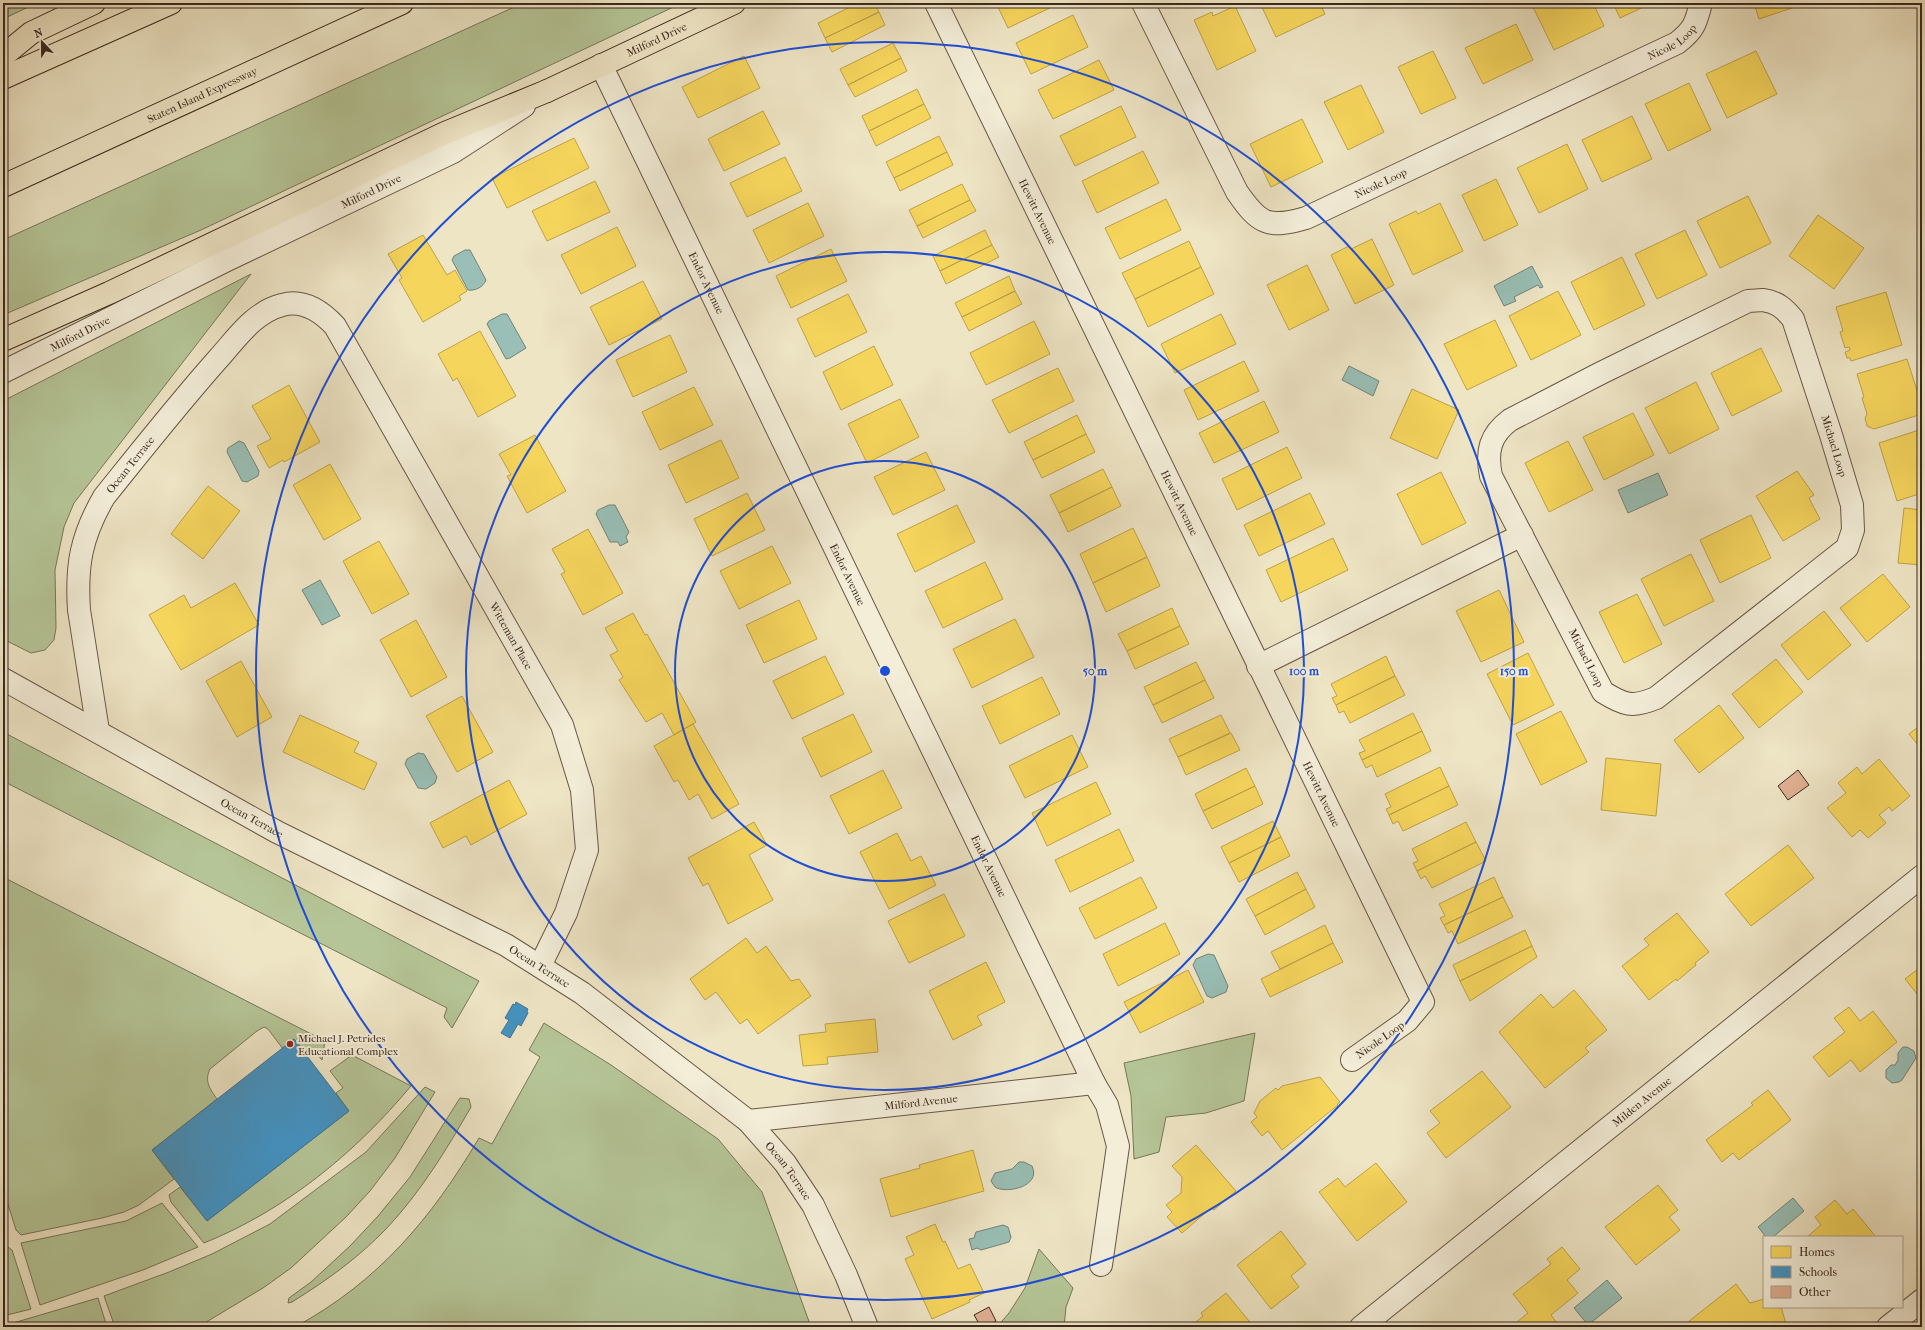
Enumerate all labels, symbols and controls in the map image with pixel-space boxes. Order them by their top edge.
street label: Milford Drive [624,19,689,59]
north arrow [22,22,62,62]
street label: Nicole Loop [1645,22,1699,63]
text: N [32,25,45,41]
street label: Staten Island Expressway [145,63,260,126]
street label: Nicole Loop [1352,165,1409,201]
street label: Milford Drive [339,171,404,211]
street label: Hewitt Avenue [1016,177,1059,247]
street label: Endor Avenue [686,250,727,316]
street label: Milford Drive [48,313,112,354]
street label: Michael Loop [1818,414,1850,478]
street label: Ocean Terrace [103,433,157,496]
street label: Hewitt Avenue [1158,468,1201,538]
street label: Endor Avenue [827,541,868,608]
street label: Witteman Place [486,599,536,672]
street label: Michael Loop [1566,627,1606,689]
centre of rings [878,664,892,678]
text: 50 m [1083,664,1108,678]
text: 100 m [1289,664,1320,678]
text: 150 m [1500,664,1529,678]
street label: Hewitt Avenue [1300,759,1343,829]
street label: Ocean Terrace [218,795,286,841]
street label: Endor Avenue [968,833,1010,900]
street label: Ocean Terrace [507,942,573,991]
street label: Nicole Loop [1353,1019,1407,1061]
place label: Michael J. Petrides Educational Complex [298,1032,399,1058]
marker: Michael J. Petrides Educational Complex [285,1039,295,1049]
street label: Milden Avenue [1609,1073,1674,1129]
street label: Milford Avenue [884,1091,959,1112]
street label: Ocean Terrace [763,1139,815,1203]
legend [1763,1236,1903,1308]
text: Homes [1799,1245,1835,1259]
text: Schools [1799,1265,1838,1279]
text: Other [1799,1285,1831,1299]

